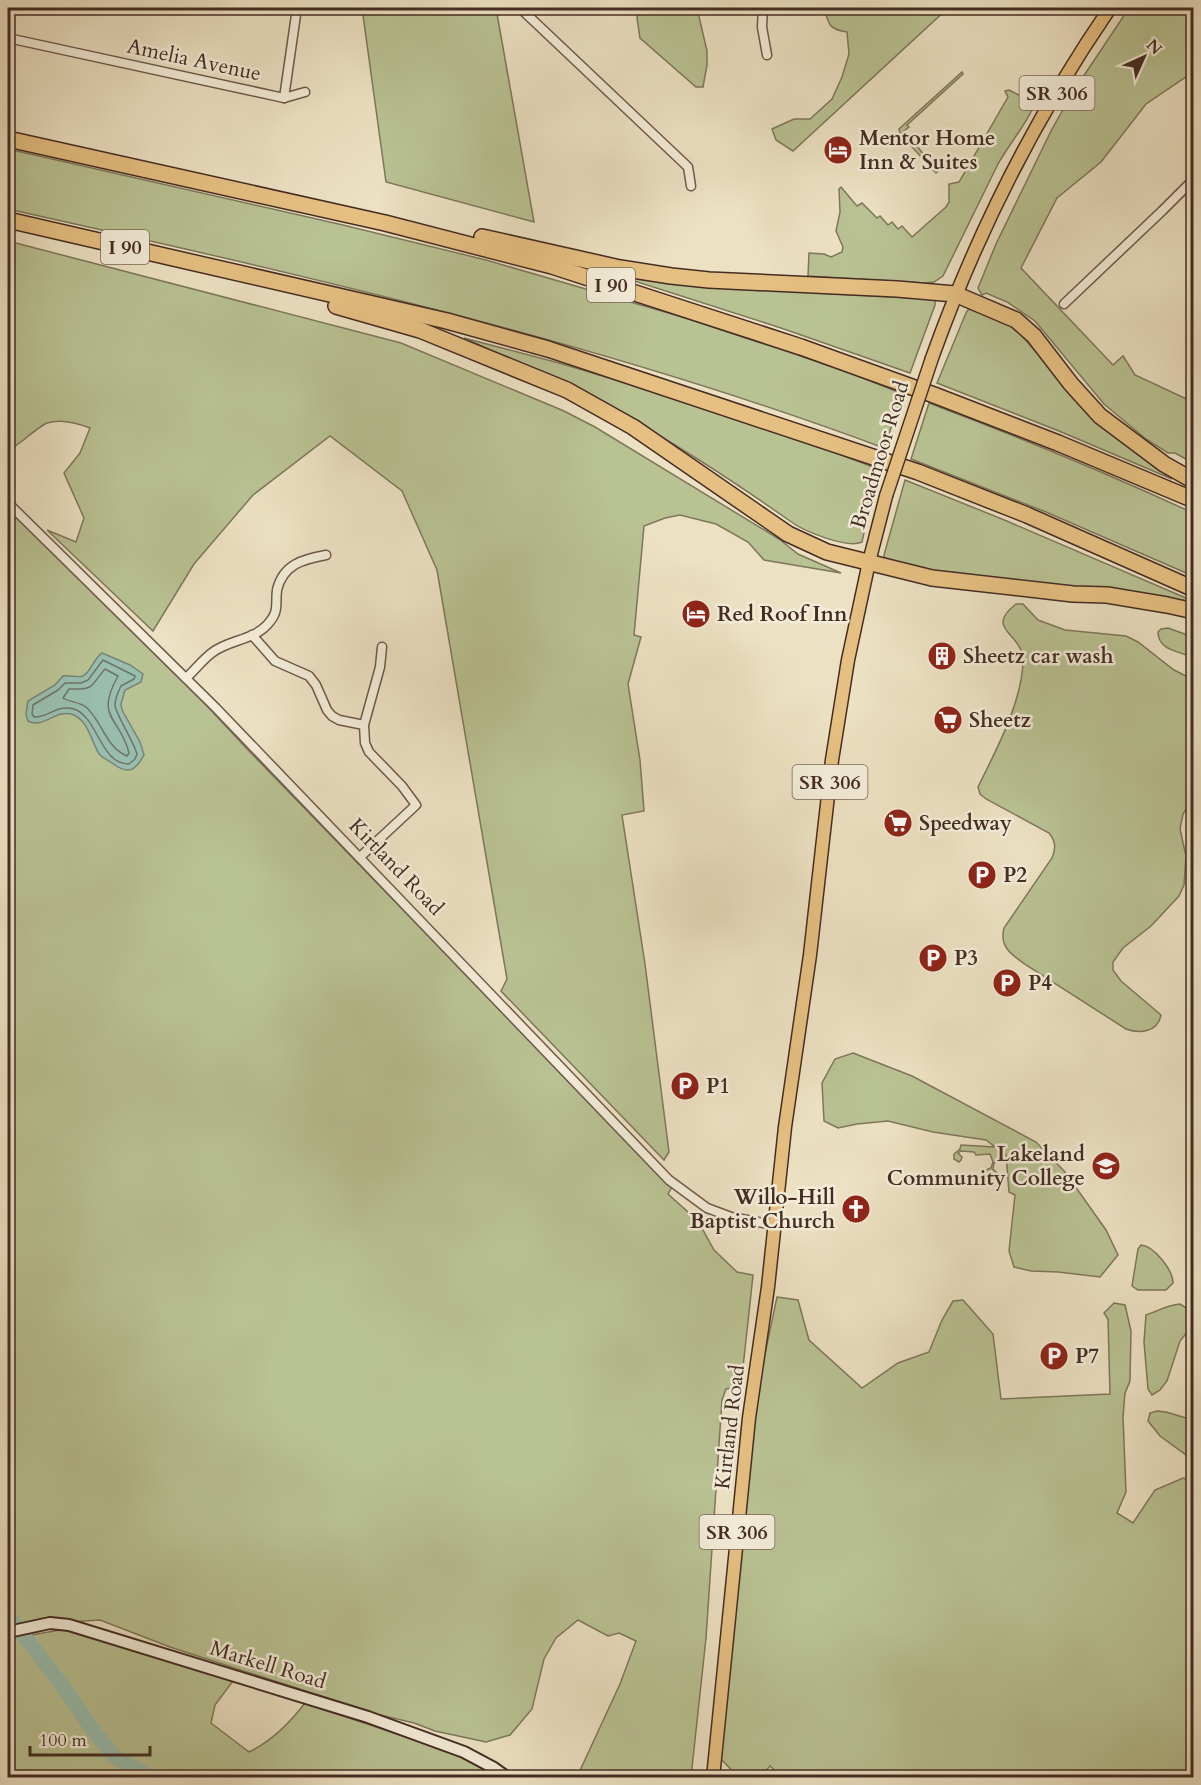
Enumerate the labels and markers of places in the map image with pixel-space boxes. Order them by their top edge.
place label: Mentor Home Inn & Suites [859,124,995,177]
hotel icon: Mentor Home Inn & Suites [822,134,854,166]
hotel icon: Red Roof Inn [680,598,712,630]
place label: Red Roof Inn [717,600,848,629]
building icon: Sheetz car wash [926,640,958,672]
place label: Sheetz car wash [963,642,1114,671]
supermarket icon: Sheetz [932,704,964,736]
place label: Sheetz [969,706,1032,735]
supermarket icon: Speedway [882,807,914,839]
place label: Speedway [919,809,1012,838]
parking icon: P2 [966,859,998,891]
place label: P2 [1003,861,1027,890]
parking icon: P3 [917,942,949,974]
place label: P3 [954,944,978,973]
parking icon: P4 [991,967,1023,999]
place label: P4 [1028,969,1052,998]
parking icon: P1 [669,1070,701,1102]
place label: P1 [706,1072,730,1101]
place label: Lakeland Community College [887,1140,1085,1193]
school or university icon: Lakeland Community College [1090,1150,1122,1182]
place label: Willo-Hill Baptist Church [690,1183,835,1236]
church icon: Willo-Hill Baptist Church [840,1193,872,1225]
parking icon: P7 [1038,1340,1070,1372]
place label: P7 [1075,1342,1099,1371]

